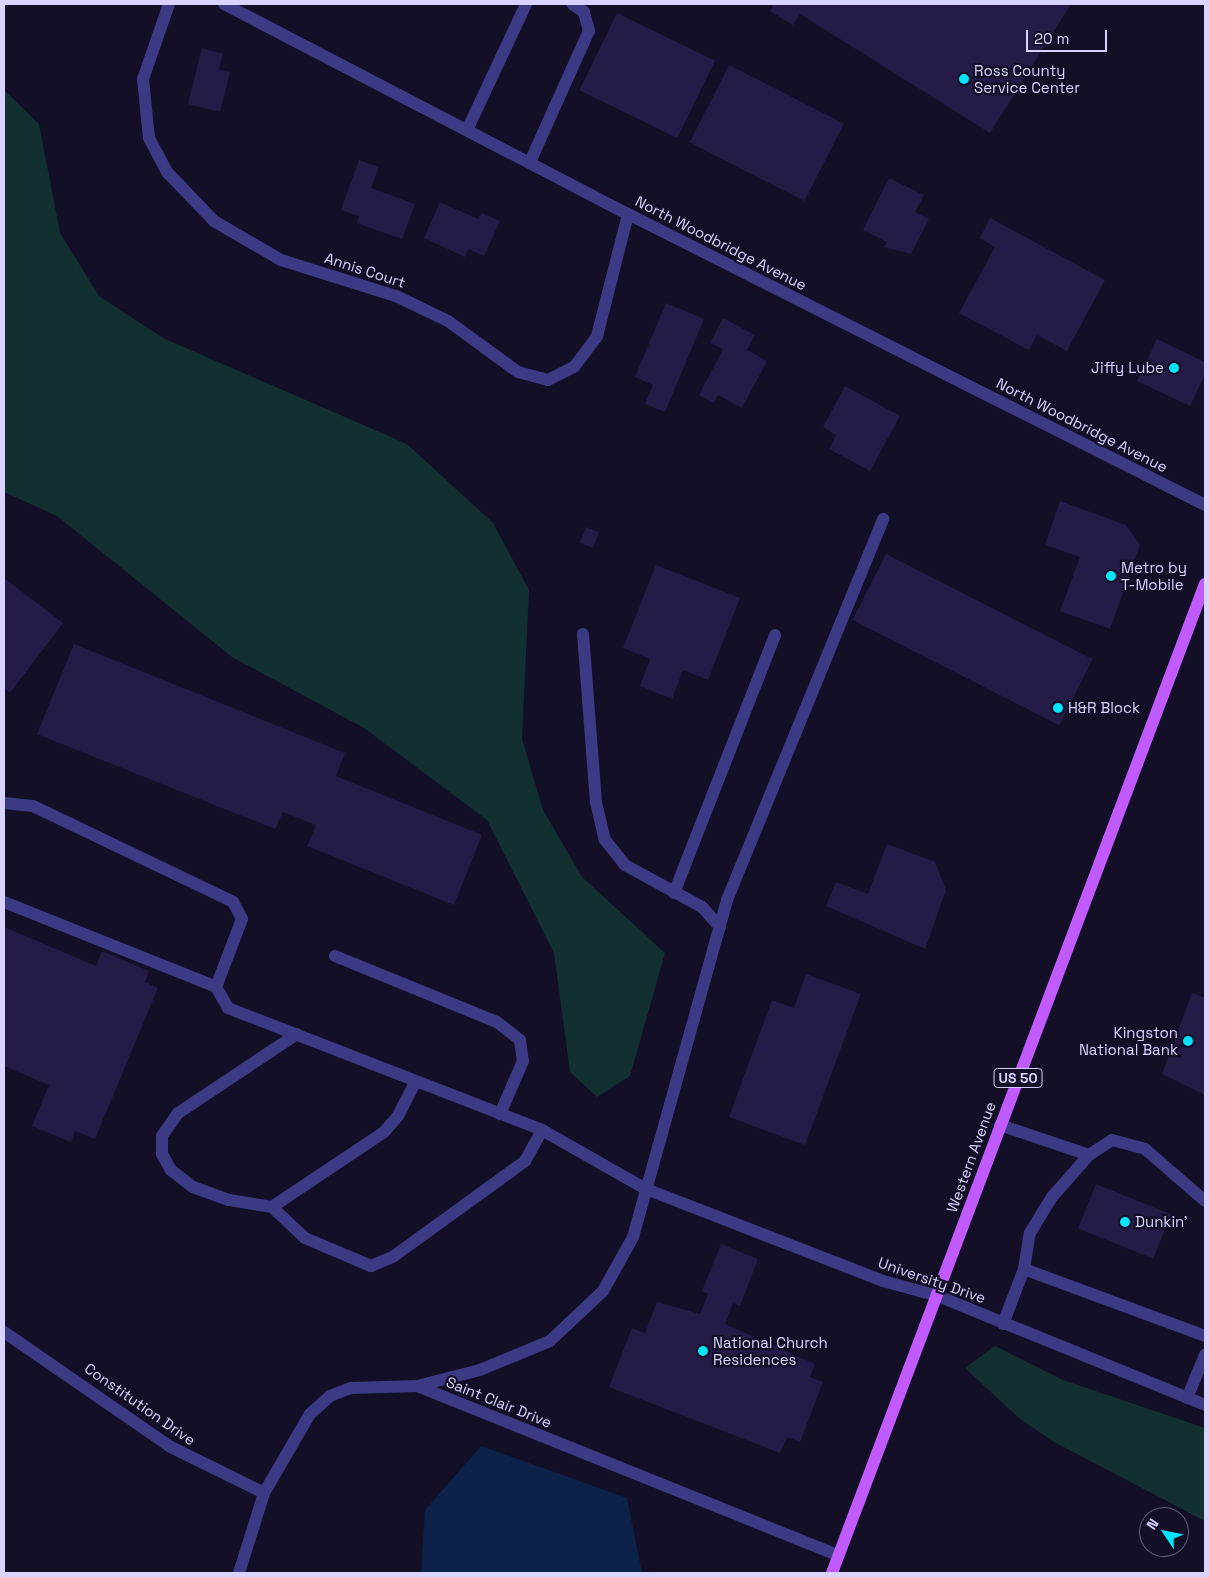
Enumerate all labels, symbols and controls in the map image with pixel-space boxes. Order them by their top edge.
scale bar [1029,20,1110,52]
text: 20 m [1034,29,1069,48]
place label: Ross County Service Center [974,61,1080,96]
marker: Ross County Service Center [958,73,970,85]
street label: North Woodbridge Avenue [632,192,810,294]
street label: Annis Court [322,248,408,292]
place label: Jiffy Lube [1091,359,1164,377]
marker: Jiffy Lube [1168,362,1180,374]
street label: North Woodbridge Avenue [993,374,1171,476]
place label: Metro by T-Mobile [1121,558,1187,593]
marker: Metro by T-Mobile [1105,570,1117,582]
place label: H&R Block [1068,699,1140,717]
marker: H&R Block [1052,702,1064,714]
place label: Kingston National Bank [1079,1023,1178,1058]
marker: Kingston National Bank [1182,1035,1194,1047]
road number: US 50 [993,1066,1043,1090]
street label: Western Avenue [943,1099,999,1215]
place label: Dunkin' [1135,1213,1188,1231]
marker: Dunkin' [1119,1216,1131,1228]
street label: University Drive [876,1253,988,1307]
place label: National Church Residences [713,1333,828,1368]
marker: National Church Residences [697,1345,709,1357]
street label: Constitution Drive [81,1359,199,1449]
street label: Saint Clair Drive [444,1373,554,1431]
north arrow [1139,1507,1189,1557]
text: N [1142,1515,1162,1533]

